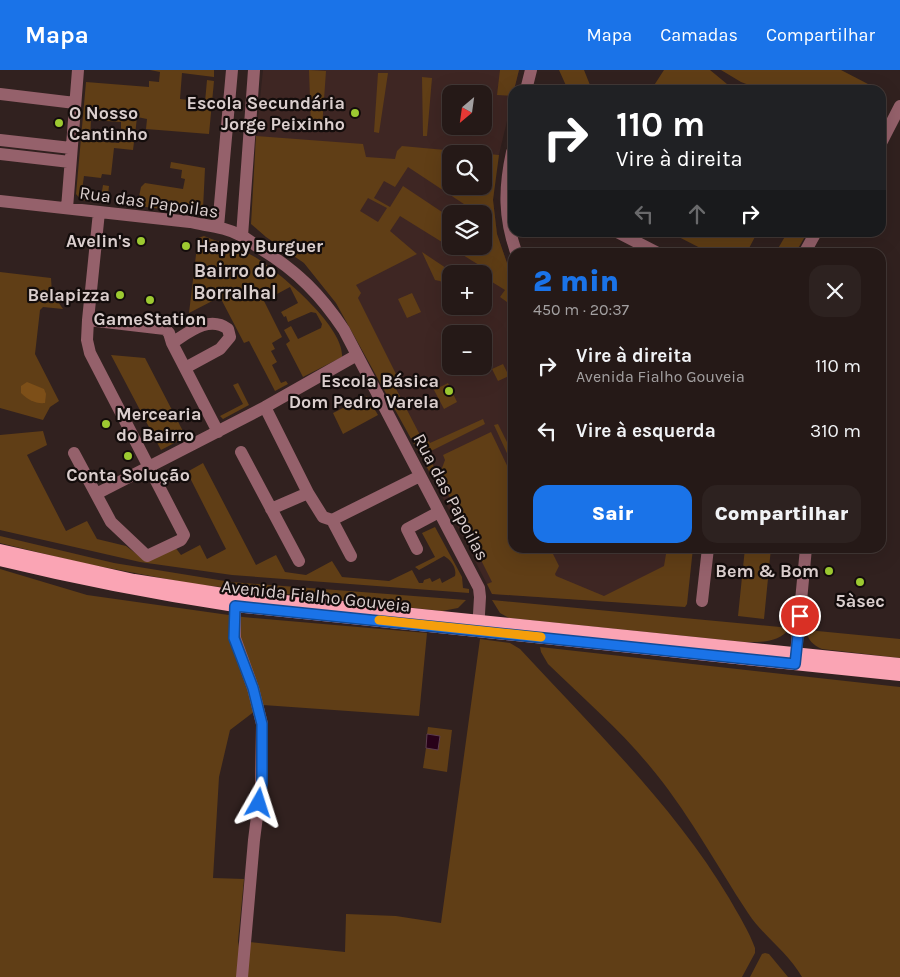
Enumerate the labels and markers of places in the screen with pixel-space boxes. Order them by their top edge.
place label: Escola Secundária Jorge Peixinho [187,92,345,135]
place label: O Nosso Cantinho [69,102,148,145]
marker: Escola Secundária Jorge Peixinho [349,107,361,119]
marker: O Nosso Cantinho [53,117,65,129]
place label: Avelin's [66,230,131,252]
marker: Avelin's [135,235,147,247]
place label: Happy Burguer [196,235,323,257]
marker: Happy Burguer [180,240,192,252]
place label: Belapizza [28,284,110,306]
marker: Belapizza [114,289,126,301]
marker: GameStation [144,294,156,306]
place label: GameStation [94,308,206,330]
place label: Escola Básica Dom Pedro Varela [289,370,439,413]
marker: Escola Básica Dom Pedro Varela [443,385,455,397]
place label: Mercearia do Bairro [116,403,201,446]
marker: Mercearia do Bairro [100,418,112,430]
marker: Conta Solução [122,450,134,462]
place label: Conta Solução [66,464,190,486]
place label: Bem & Bom [715,560,819,582]
marker: Bem & Bom [823,565,835,577]
marker: 5àsec [854,576,866,588]
place label: 5àsec [835,590,885,612]
pin [779,595,821,637]

